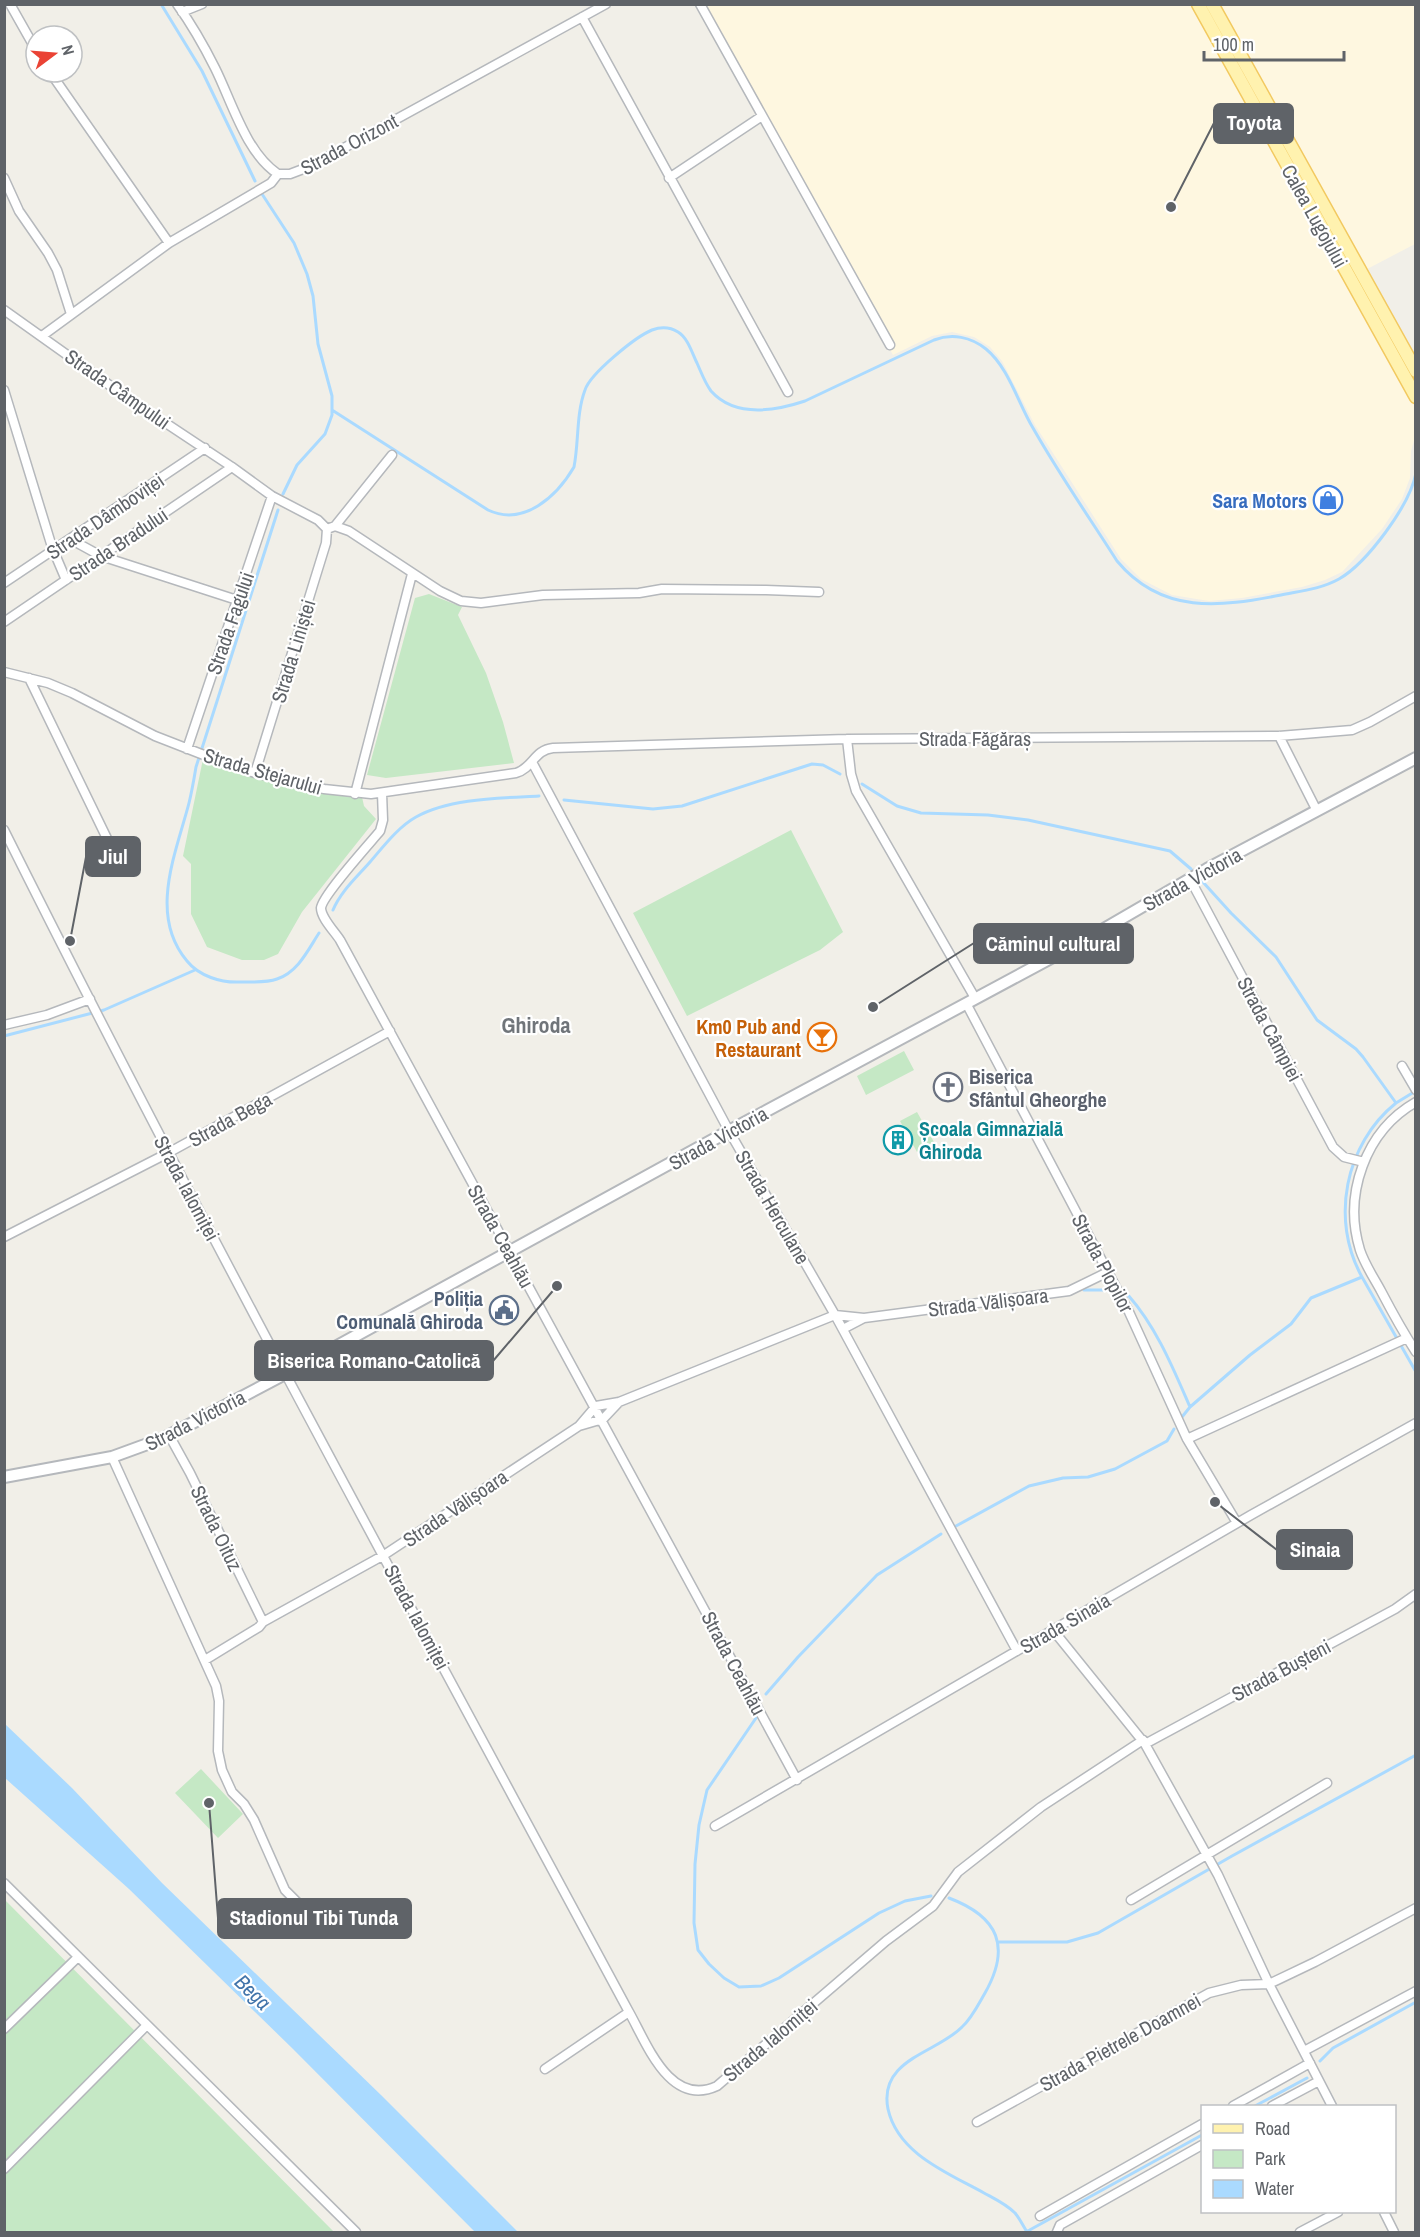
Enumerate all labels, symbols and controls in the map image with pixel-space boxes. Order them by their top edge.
north arrow [24,24,84,84]
scale bar [1204,24,1344,62]
text: 100 m [1213,32,1254,57]
text: N [57,42,80,57]
callout: Toyota [1214,104,1293,143]
street label: Strada Orizont [296,107,403,181]
text: Toyota [1226,108,1282,137]
street label: Calea Lugojului [1276,160,1354,272]
street label: Strada Câmpului [60,343,176,435]
street label: Strada Dâmboviței [41,467,169,565]
shop icon: Sara Motors [1312,484,1344,516]
place label: Sara Motors [1212,487,1307,514]
street label: Strada Bradului [63,501,173,587]
street label: Strada Fagului [200,568,260,678]
street label: Strada Liniștei [264,596,322,706]
street label: Strada Făgăraș [919,725,1031,752]
street label: Strada Stejarului [201,741,325,801]
callout: Jiul [86,837,140,876]
street label: Strada Victoria [1138,841,1246,917]
text: Jiul [98,842,128,871]
callout: Căminul cultural [974,924,1133,963]
text: Căminul cultural [986,929,1120,958]
street label: Strada Câmpiei [1231,972,1309,1086]
district label: Ghiroda [501,1010,571,1040]
place label: Km0 Pub and Restaurant [696,1013,802,1063]
bar icon: Km0 Pub and Restaurant [806,1021,838,1053]
place label: Biserica Sfântul Gheorghe [969,1063,1107,1113]
church icon: Biserica Sfântul Gheorghe [932,1071,964,1103]
street label: Strada Bega [184,1085,276,1153]
street label: Strada Victoria [664,1100,772,1176]
place label: Școala Gimnazială Ghiroda [919,1115,1063,1165]
building icon: Școala Gimnazială Ghiroda [882,1124,914,1156]
street label: Strada Ialomiței [148,1131,226,1245]
street label: Strada Herculane [729,1145,817,1269]
street label: Strada Ceahlău [462,1180,540,1292]
street label: Strada Plopilor [1066,1209,1141,1318]
street label: Strada Vălișoara [926,1281,1050,1323]
place label: Poliția Comunală Ghiroda [336,1285,483,1335]
public building icon: Poliția Comunală Ghiroda [488,1294,520,1326]
callout: Biserica Romano-Catolică [255,1341,493,1380]
text: Biserica Romano-Catolică [267,1346,481,1375]
street label: Strada Victoria [140,1383,250,1457]
street label: Strada Vălișoara [397,1463,513,1553]
street label: Strada Oituz [185,1481,249,1575]
callout: Sinaia [1277,1530,1352,1569]
text: Sinaia [1290,1535,1341,1564]
street label: Strada Ialomiței [378,1560,456,1674]
street label: Strada Sinaia [1015,1586,1115,1660]
street label: Strada Ceahlău [695,1606,773,1720]
street label: Strada Bușteni [1227,1633,1335,1707]
callout: Stadionul Tibi Tunda [218,1899,411,1938]
text: Stadionul Tibi Tunda [230,1903,399,1932]
water label: Bega [228,1968,278,2016]
street label: Strada Pietrele Doamnei [1035,1986,1205,2098]
street label: Strada Ialomiței [717,1992,823,2088]
legend [1201,2105,1396,2213]
text: Road [1255,2116,1290,2141]
text: Park [1255,2146,1286,2171]
text: Water [1255,2176,1294,2201]

